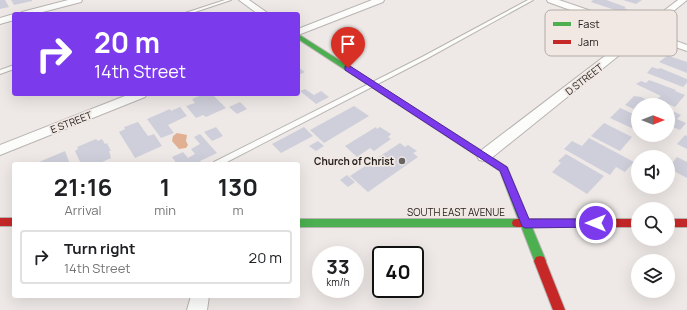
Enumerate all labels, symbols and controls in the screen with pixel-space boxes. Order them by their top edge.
legend [545,10,677,56]
text: Fast [578,16,600,31]
text: 20 m [94,23,160,61]
pin [331,27,365,68]
icon: right [28,28,80,80]
icon: arrive [337,33,359,55]
text: Jam [578,34,599,49]
text: 14th Street [94,59,186,83]
street label: D STREET [562,60,606,98]
north arrow [631,98,675,142]
map controls [631,98,675,298]
street label: E STREET [48,108,94,136]
button: sound [631,150,675,194]
place label: Church of Christ [314,154,394,168]
marker: Church of Christ [397,156,407,166]
text: 21:16 [54,170,112,203]
text: 1 [160,170,170,203]
text: 130 [218,170,258,203]
text: Arrival [65,201,102,219]
text: min [154,201,176,219]
text: m [232,201,243,219]
position arrow [575,202,617,244]
button: search [631,202,675,246]
street label: SOUTH EAST AVENUE [407,205,505,219]
text: Turn right [64,238,135,259]
icon: right [30,246,52,268]
speed limit sign: 40 [372,246,424,298]
text: 20 m [249,247,282,268]
text: 33 [326,253,350,280]
button: layers [631,254,675,298]
text: 14th Street [64,259,130,277]
text: km/h [326,275,350,289]

